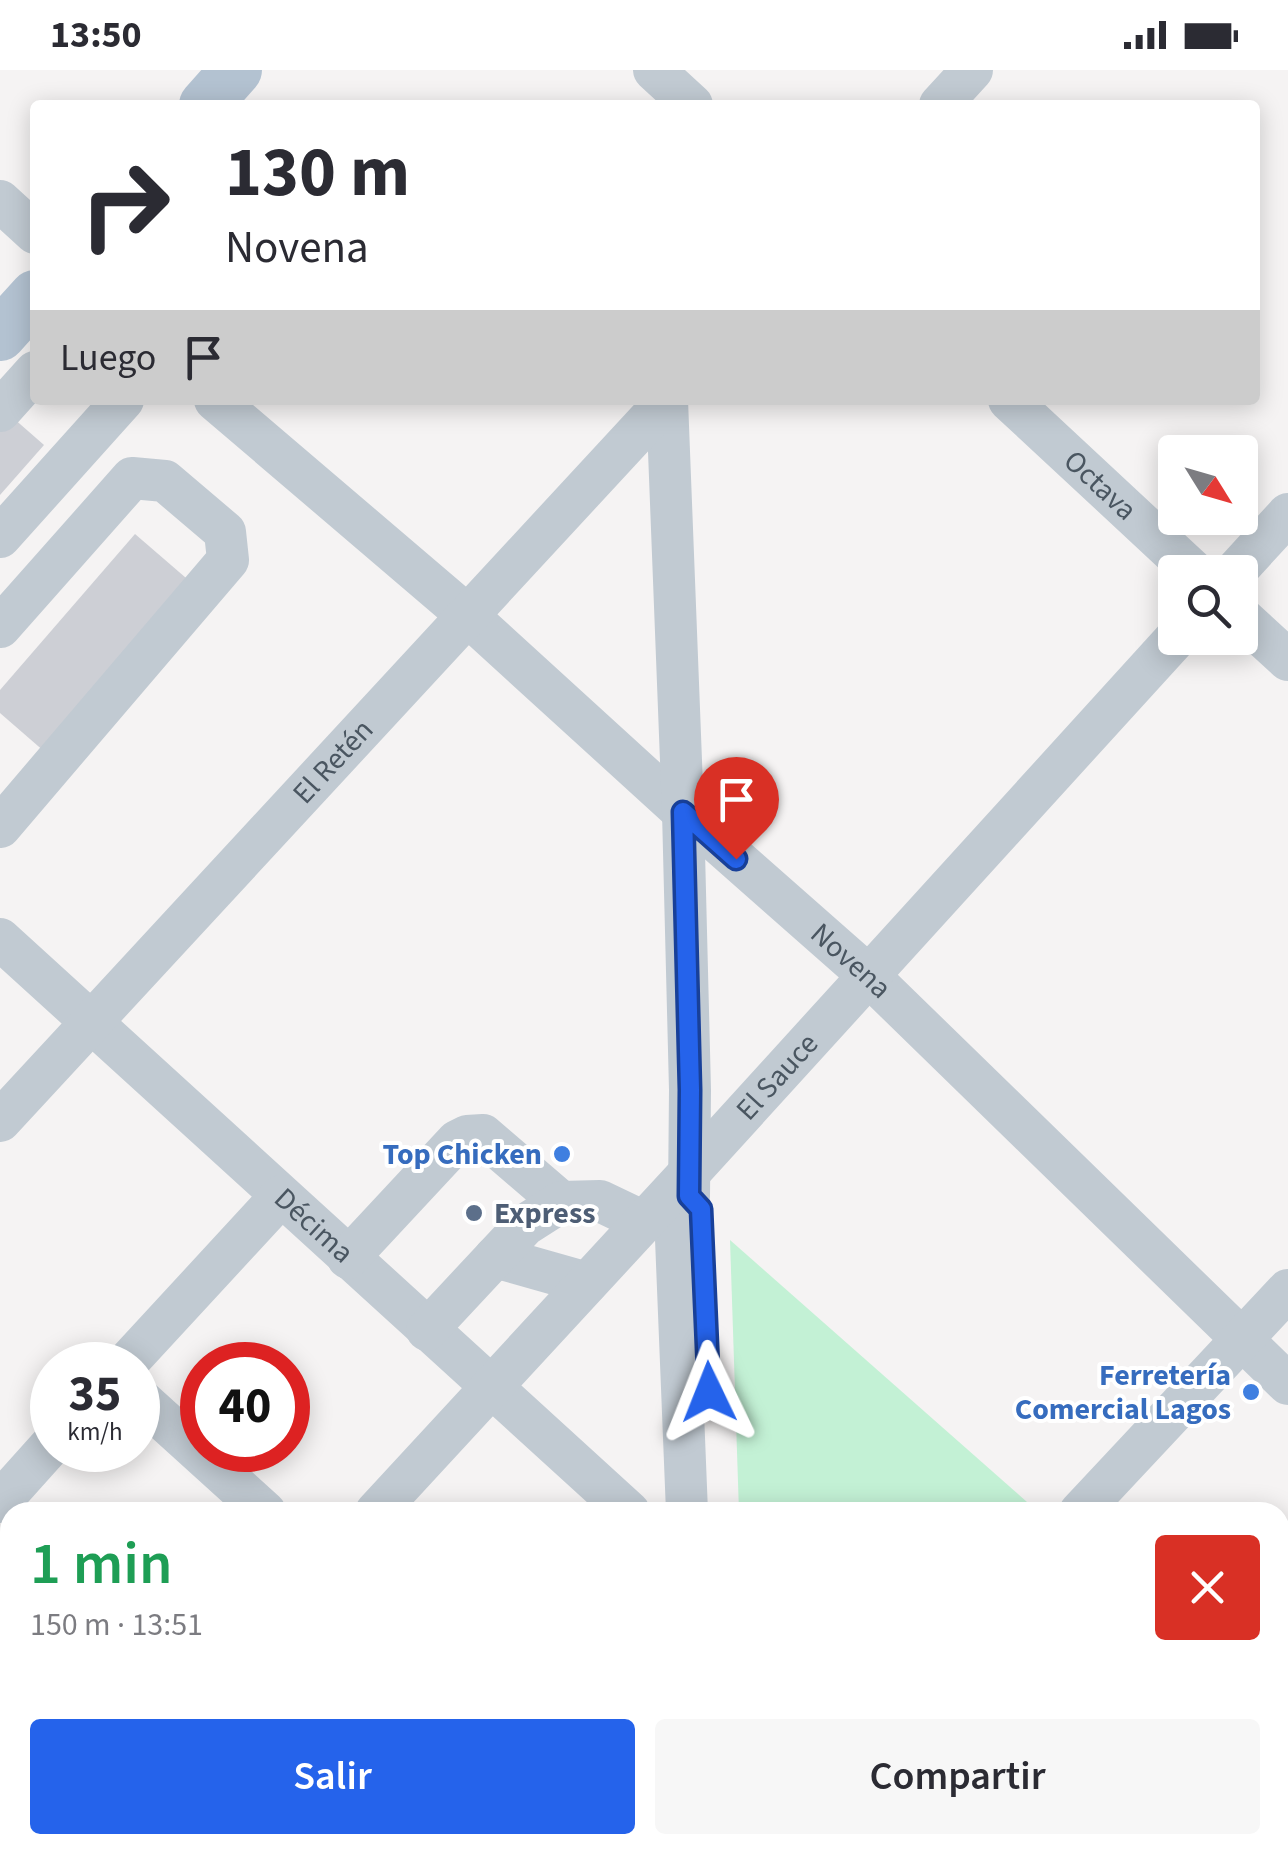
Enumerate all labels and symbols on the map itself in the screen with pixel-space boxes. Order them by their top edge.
north arrow [1158,435,1258,535]
street label: Octava [1054,440,1147,530]
street label: El Retén [282,709,383,813]
pin [694,757,779,860]
street label: Novena [801,913,901,1008]
street label: El Sauce [726,1023,828,1130]
place label: Top Chicken [383,1133,542,1176]
marker: Top Chicken [551,1143,573,1165]
street label: Décima [265,1178,364,1273]
place label: Express [494,1192,595,1235]
marker: Express [463,1202,485,1224]
position arrow [657,1340,761,1444]
speed limit sign: 40 [180,1342,310,1472]
place label: Ferretería Comercial Lagos [1015,1354,1231,1431]
marker: Ferretería Comercial Lagos [1240,1381,1262,1403]

